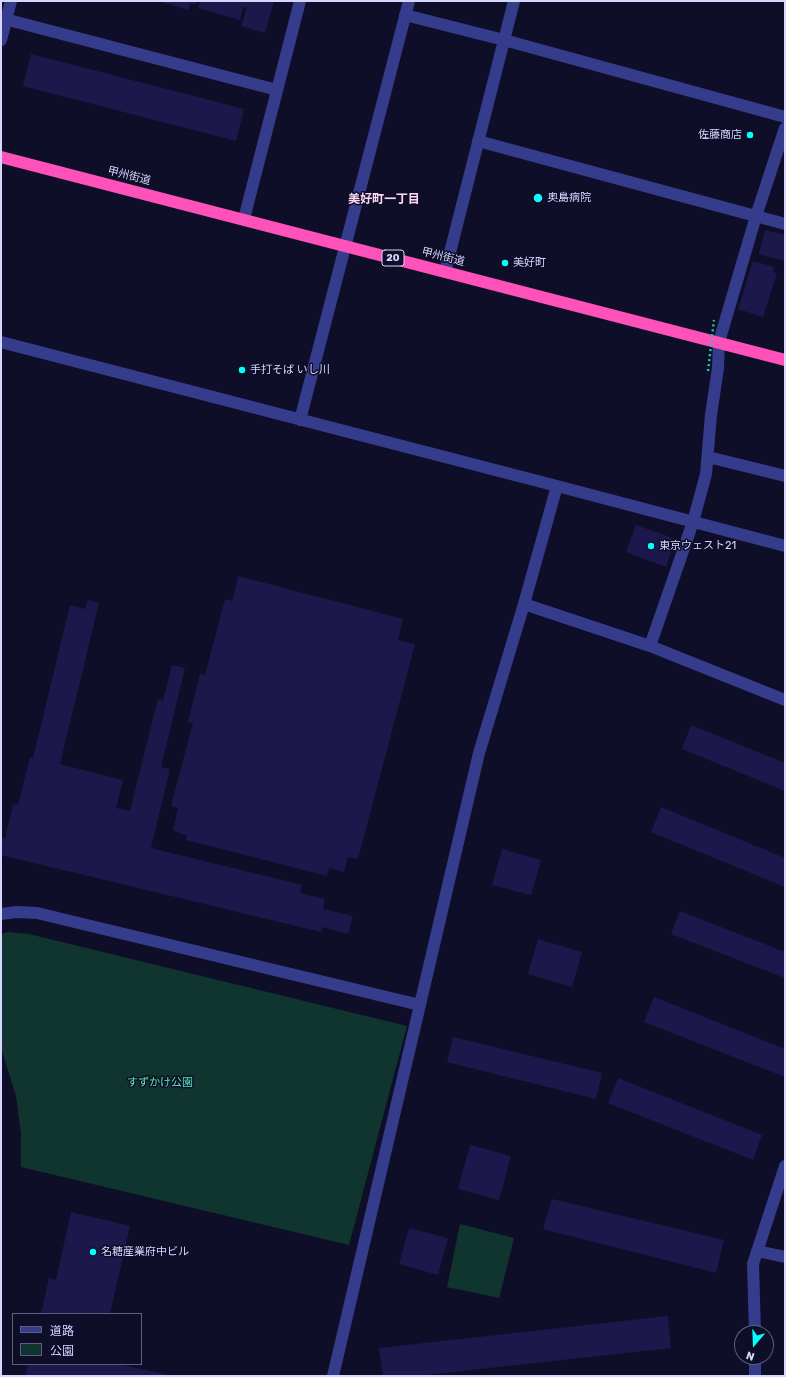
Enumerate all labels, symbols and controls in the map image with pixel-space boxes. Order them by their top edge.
place label: 佐藤商店 [698,128,742,142]
marker: 佐藤商店 [745,130,755,140]
street label: 甲州街道 [106,164,152,188]
place label: 奥島病院 [547,191,591,205]
marker: 奥島病院 [532,192,544,204]
district label: 美好町一丁目 [348,193,420,207]
street label: 甲州街道 [420,245,466,269]
road number: 20 [382,250,404,266]
place label: 美好町 [513,256,546,270]
marker: 美好町 [500,258,510,268]
place label: 手打そば いし川 [250,363,330,377]
marker: 手打そば いし川 [237,365,247,375]
place label: 東京ウェスト21 [659,539,736,553]
marker: 東京ウェスト21 [646,541,656,551]
park label: すずかけ公園 [127,1076,193,1090]
place label: 名糖産業府中ビル [101,1245,189,1259]
marker: 名糖産業府中ビル [88,1247,98,1257]
legend [12,1313,142,1365]
text: 道路 [50,1324,74,1338]
north arrow [734,1325,774,1365]
text: 公園 [50,1344,74,1358]
text: N [744,1348,756,1363]

